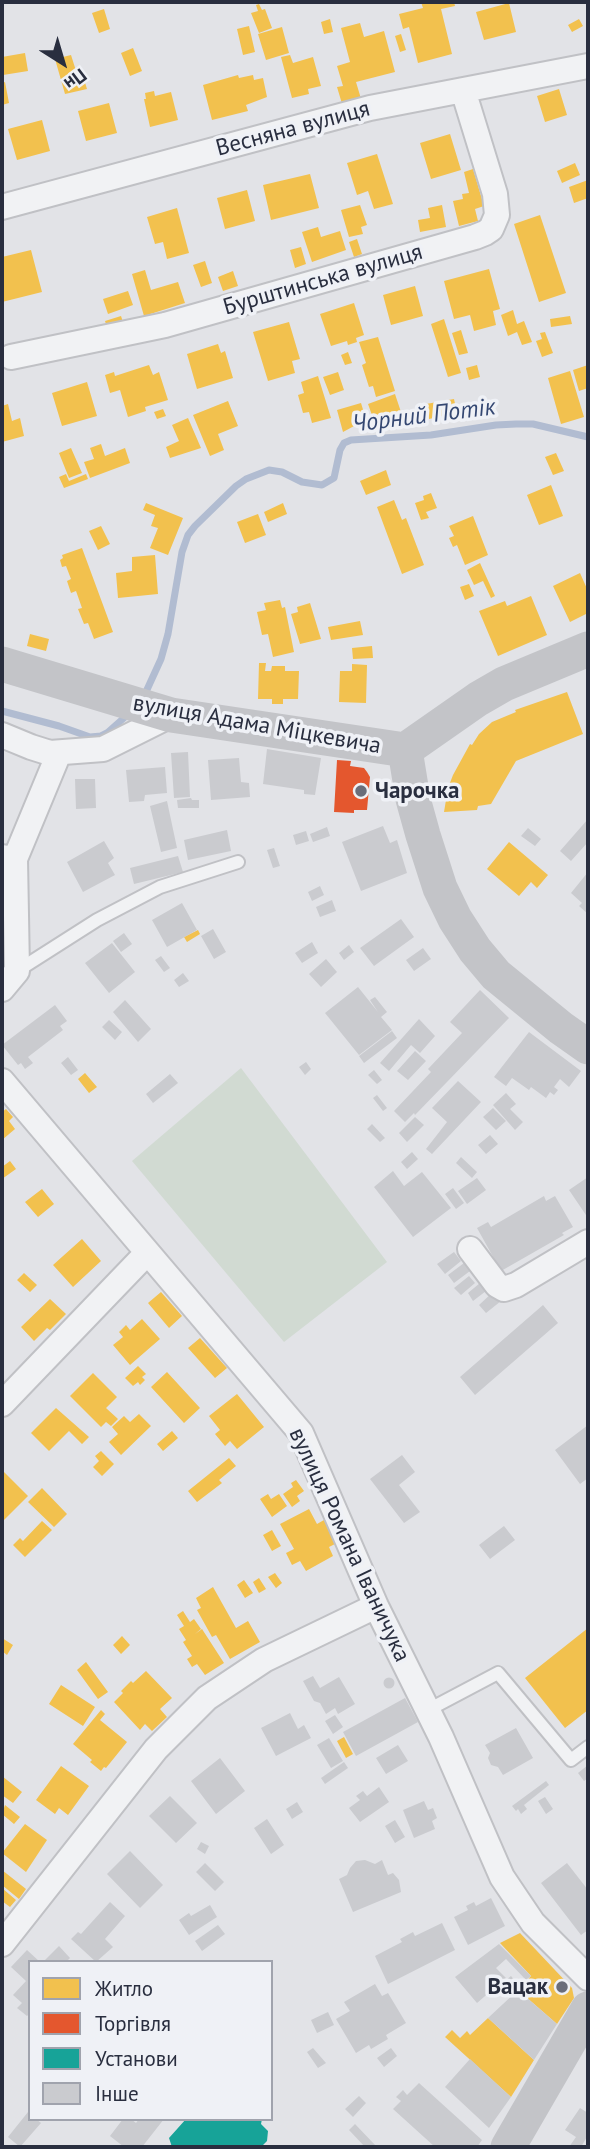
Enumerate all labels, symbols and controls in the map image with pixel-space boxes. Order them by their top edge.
north arrow [28,28,98,98]
text: Пн [59,63,92,96]
street label: Весняна вулиця [213,95,373,163]
street label: Бурштинська вулиця [220,238,426,322]
water label: Чорний Потік [351,393,497,439]
street label: вулиця Адама Міцкевича [131,690,383,760]
place label: Чарочка [375,777,459,805]
marker: Чарочка [353,783,369,799]
street label: вулиця Романа Іваничука [283,1424,415,1666]
legend [28,1960,273,2121]
place label: Вацак [487,1973,548,2001]
text: Житло [95,1975,153,2002]
marker: Вацак [554,1979,570,1995]
text: Торгівля [95,2010,171,2037]
text: Установи [95,2045,178,2072]
text: Інше [95,2080,139,2107]

